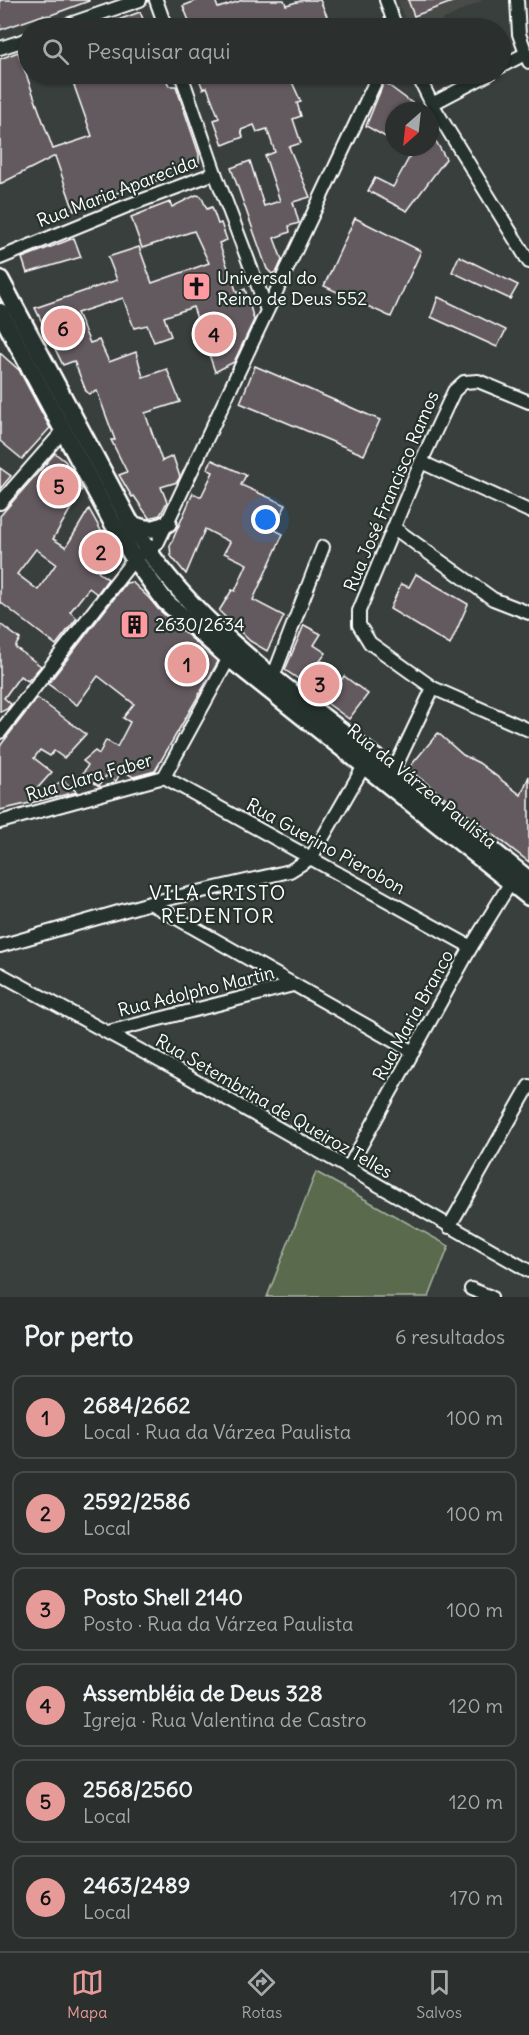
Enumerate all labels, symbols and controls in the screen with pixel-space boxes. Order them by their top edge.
search box [18,18,511,84]
icon: search [39,35,72,68]
text: Pesquisar aqui [87,37,230,65]
north arrow [385,102,439,156]
street label: Rua Maria Aparecida [34,150,200,232]
place label: Universal do Reino de Deus 552 [217,266,367,310]
church icon: Universal do Reino de Deus 552 [180,271,212,303]
pin: 6 [44,306,82,350]
pin: 4 [194,312,234,356]
street label: Rua José Francisco Ramos [338,387,444,595]
pin: 5 [40,464,78,508]
your location [251,505,280,534]
pin: 2 [82,530,120,574]
building icon: 2630/2634 [118,608,150,640]
place label: 2630/2634 [155,613,245,636]
pin: 1 [168,642,207,686]
pin: 3 [300,662,340,706]
street label: Rua da Várzea Paulista [343,719,501,853]
street label: Rua Clara Faber [23,748,156,806]
street label: Rua Guerino Pierobon [243,793,409,899]
district label: VILA CRISTO REDENTOR [149,880,287,928]
street label: Rua Maria Branco [368,946,458,1084]
street label: Rua Adolpho Martin [115,960,277,1022]
street label: Rua Setembrina de Queiroz Telles [151,1029,397,1183]
text: Por perto [24,1320,133,1353]
text: 6 resultados [395,1324,505,1349]
text: 2684/2662 [83,1391,191,1419]
text: 1 [42,1405,49,1430]
text: 100 m [446,1405,503,1430]
text: Local · Rua da Várzea Paulista [83,1419,351,1444]
text: 2592/2586 [83,1487,190,1515]
text: 2 [40,1501,51,1526]
text: 100 m [446,1501,503,1526]
text: Local [83,1515,131,1540]
text: Posto Shell 2140 [83,1583,243,1611]
text: 3 [40,1597,51,1622]
text: 100 m [446,1597,503,1622]
text: Posto · Rua da Várzea Paulista [83,1611,353,1636]
text: Assembléia de Deus 328 [83,1679,323,1707]
text: 4 [40,1693,51,1718]
text: 120 m [449,1693,503,1718]
text: Igreja · Rua Valentina de Castro [83,1707,366,1732]
text: 2568/2560 [83,1775,193,1803]
text: 5 [40,1789,51,1814]
text: 120 m [449,1789,503,1814]
text: Local [83,1803,131,1828]
text: 2463/2489 [83,1871,190,1899]
text: 6 [40,1885,51,1910]
text: 170 m [450,1885,503,1910]
text: Local [83,1899,131,1924]
tab: Mapa [67,1966,107,2022]
tab: Rotas [241,1966,282,2022]
tab: Salvos [416,1966,462,2022]

